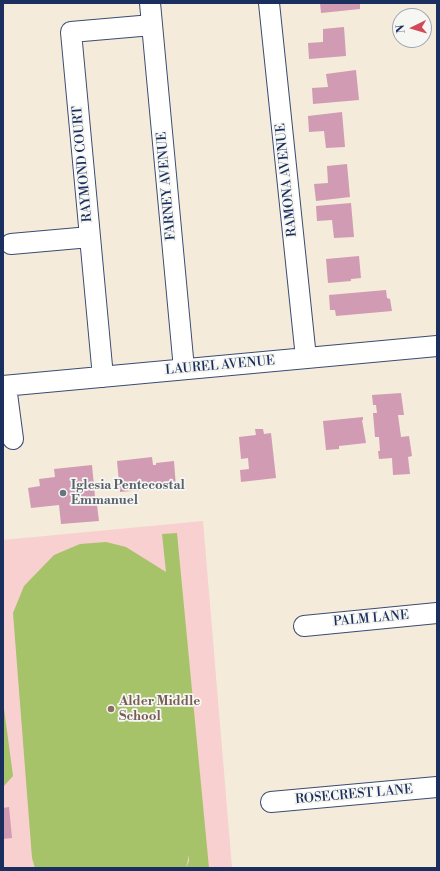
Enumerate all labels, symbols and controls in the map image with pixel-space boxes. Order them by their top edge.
north arrow [392,8,432,48]
text: N [394,24,408,34]
street label: RAYMOND COURT [70,105,96,223]
street label: RAMONA AVENUE [273,122,301,238]
street label: FARNEY AVENUE [154,131,180,241]
street label: LAUREL AVENUE [164,353,276,379]
place label: Iglesia Pentecostal Emmanuel [71,478,185,509]
marker: Iglesia Pentecostal Emmanuel [58,488,68,498]
street label: PALM LANE [332,608,410,630]
place label: Alder Middle School [119,694,200,725]
marker: Alder Middle School [106,704,116,714]
street label: ROSECREST LANE [294,782,414,808]

